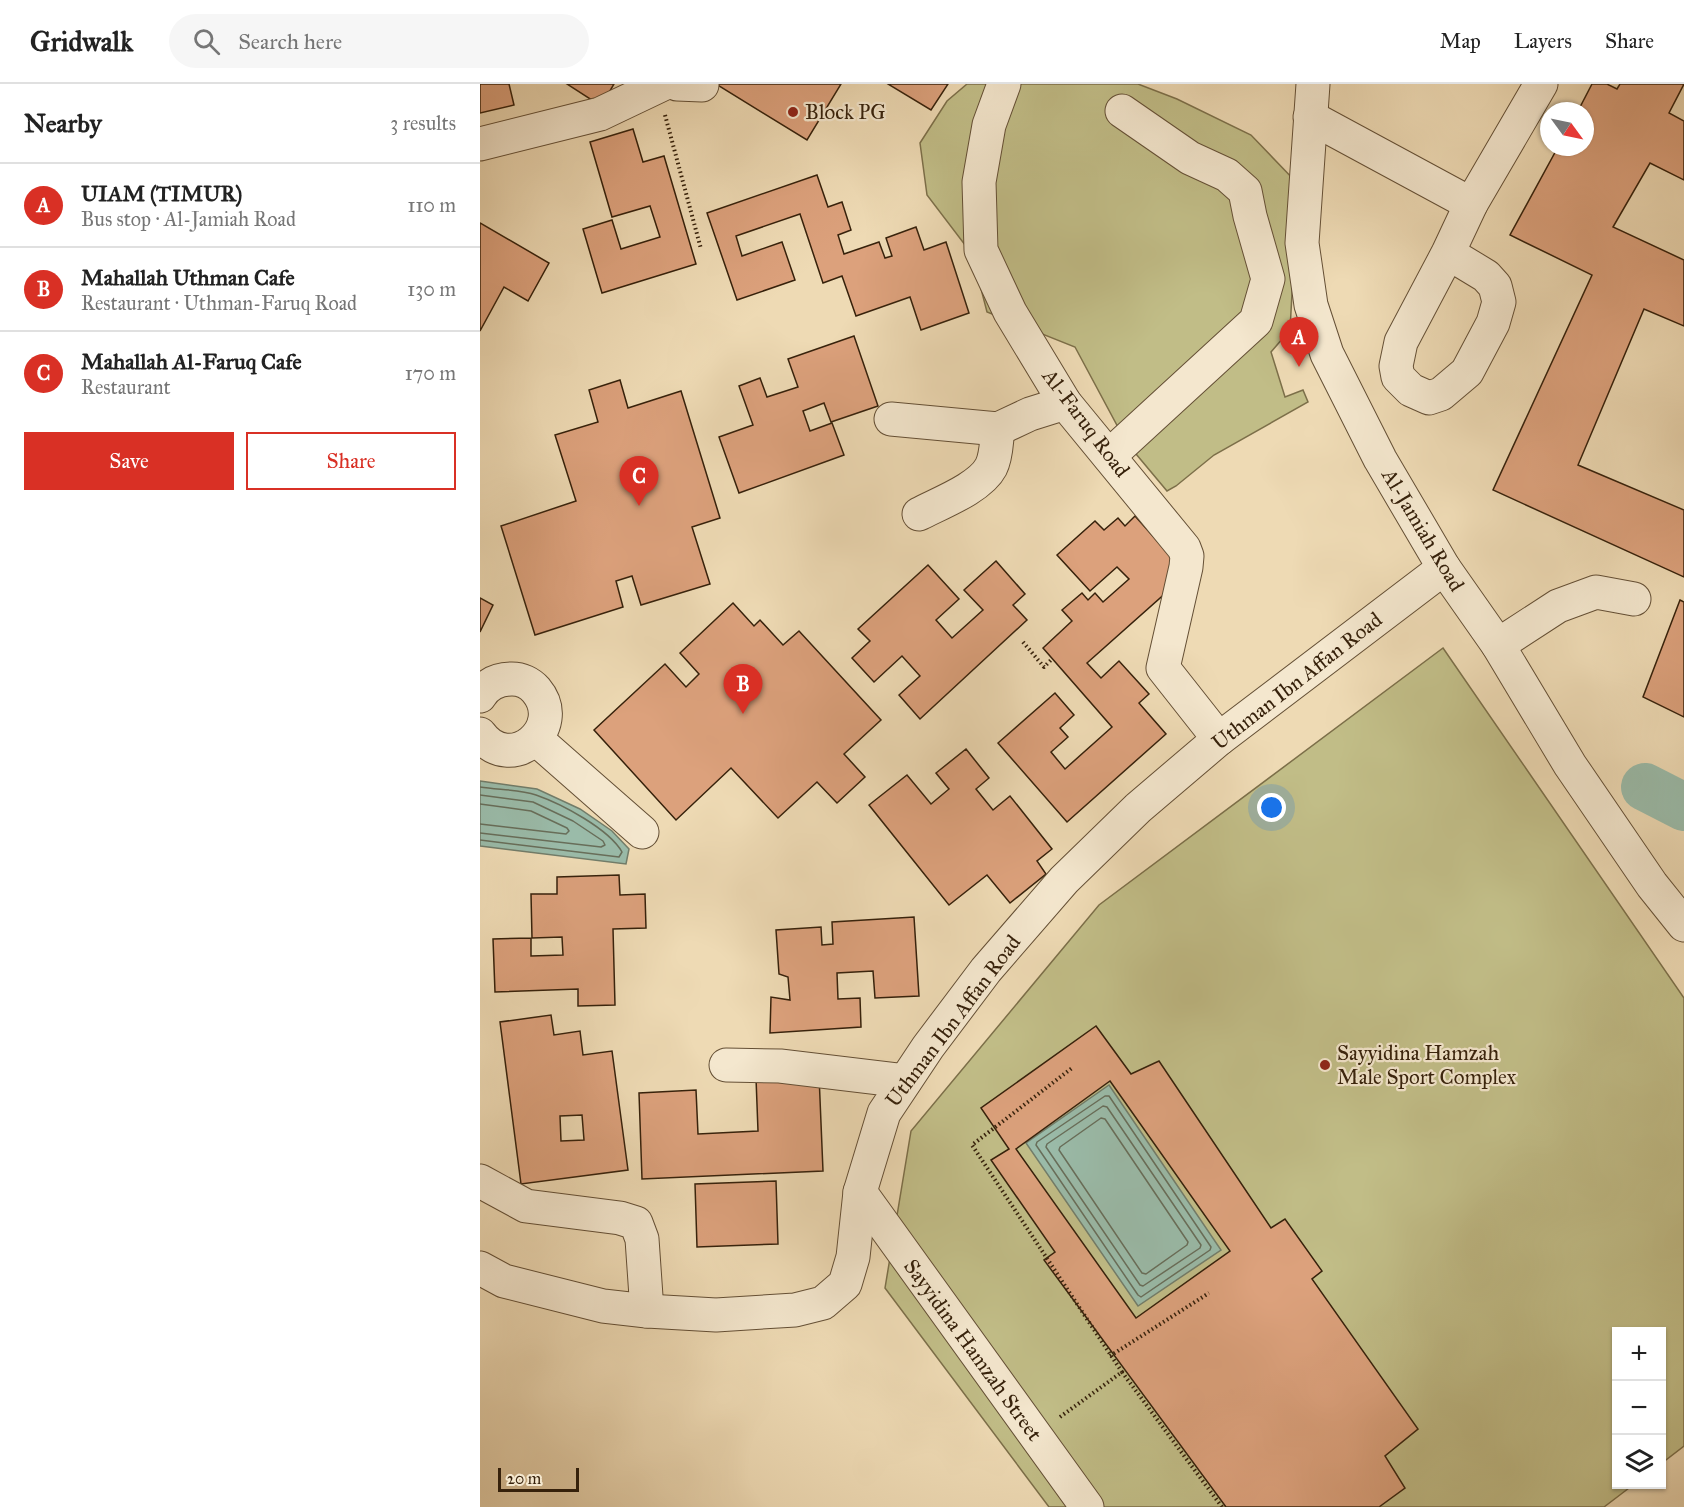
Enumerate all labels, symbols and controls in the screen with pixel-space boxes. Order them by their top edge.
search box [169,14,589,68]
text: Gridwalk [30,24,133,59]
icon: search [190,25,223,58]
text: Search here [238,28,342,55]
text: Map [1440,28,1481,54]
text: Layers [1514,28,1572,54]
text: Share [1605,28,1654,54]
place label: Block PG [805,99,886,125]
north arrow [1540,102,1594,156]
marker: Block PG [786,105,800,119]
text: Nearby [24,107,102,139]
text: 3 results [390,111,456,135]
text: UIAM (TIMUR) [81,180,242,207]
text: A [37,193,50,217]
text: 110 m [408,193,456,217]
text: Bus stop · Al-Jamiah Road [81,207,296,231]
text: Mahallah Uthman Cafe [81,264,295,291]
text: B [37,277,50,301]
text: 130 m [407,277,456,301]
text: Restaurant · Uthman-Faruq Road [81,291,357,315]
pin: A [1280,318,1318,367]
text: Mahallah Al-Faruq Cafe [81,348,302,375]
text: C [37,361,50,385]
text: 170 m [405,361,456,385]
street label: Al-Faruq Road [1036,363,1135,483]
text: Restaurant [81,375,171,399]
button: Save [24,432,234,490]
button: Share [246,432,456,490]
pin: C [620,456,658,506]
street label: Al-Jamiah Road [1376,463,1470,596]
street label: Uthman Ibn Affan Road [1207,606,1388,756]
pin: B [724,664,762,714]
your location [1257,793,1286,822]
street label: Uthman Ibn Affan Road [880,929,1026,1112]
place label: Sayyidina Hamzah Male Sport Complex [1337,1040,1517,1090]
marker: Sayyidina Hamzah Male Sport Complex [1318,1058,1332,1072]
street label: Sayyidina Hamzah Street [898,1254,1048,1447]
map controls [1612,1327,1666,1489]
button: + [1612,1327,1666,1381]
button: − [1612,1381,1666,1435]
button: layers [1612,1435,1666,1489]
scale bar [498,1465,579,1492]
text: 20 m [507,1469,541,1488]

